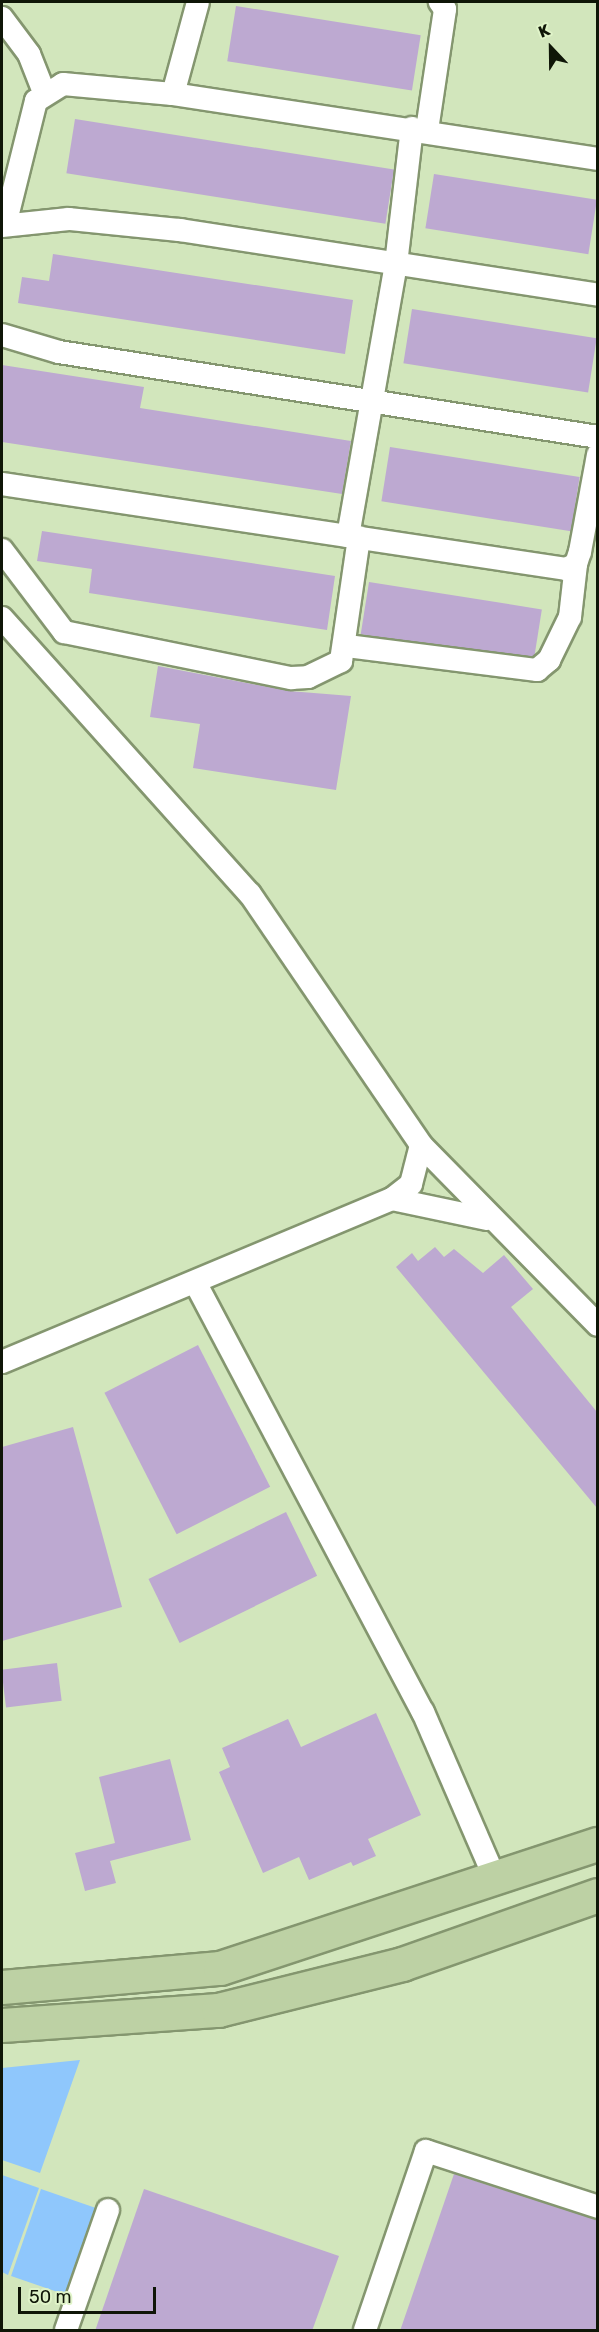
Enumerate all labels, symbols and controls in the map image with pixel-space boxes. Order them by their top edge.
north arrow [521,18,581,78]
text: K [536,20,553,42]
scale bar [21,2275,159,2313]
text: 50 m [29,2286,72,2308]

